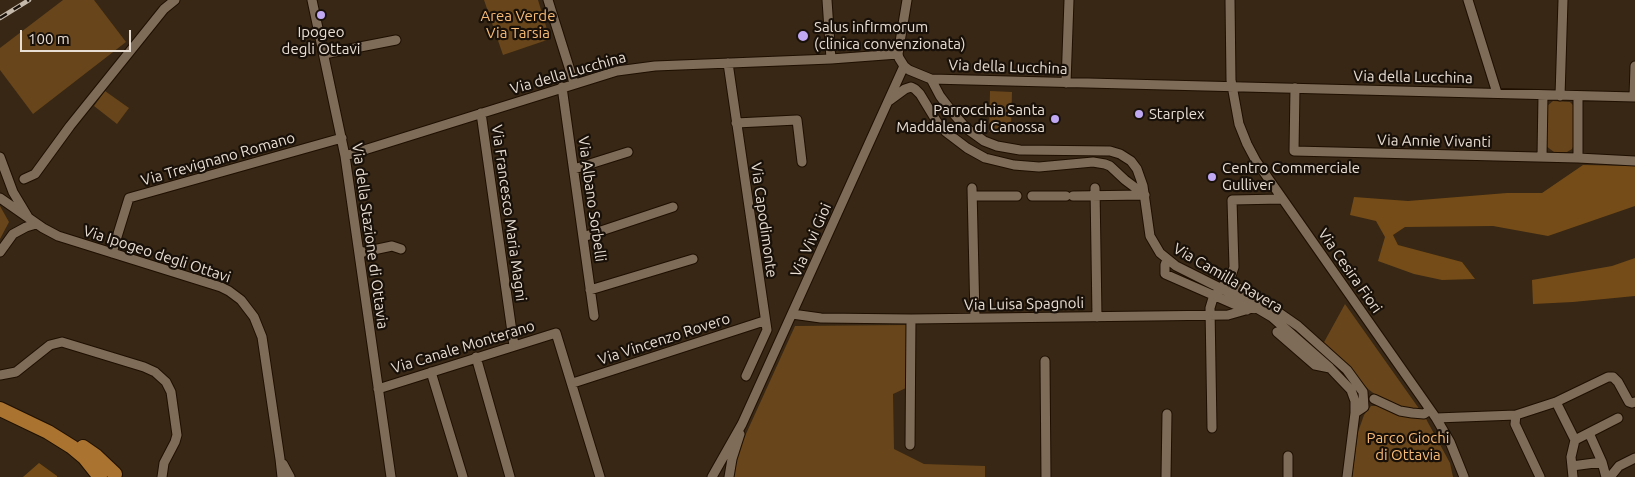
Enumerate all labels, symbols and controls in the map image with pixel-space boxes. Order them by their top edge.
park label: Area Verde Via Tarsia [481,7,555,42]
marker: Ipogeo degli Ottavi [315,9,327,21]
place label: Salus infirmorum (clinica convenzionata) [814,18,966,53]
scale bar [22,20,134,52]
place label: Ipogeo degli Ottavi [282,23,360,58]
marker: Salus infirmorum (clinica convenzionata) [796,29,810,43]
text: 100 m [28,30,70,47]
street label: Via della Lucchina [508,48,628,98]
street label: Via della Lucchina [948,56,1068,78]
street label: Via della Lucchina [1353,67,1473,87]
place label: Parrocchia Santa Maddalena di Canossa [896,101,1045,136]
place label: Starplex [1149,105,1205,123]
marker: Starplex [1133,108,1145,120]
marker: Parrocchia Santa Maddalena di Canossa [1049,113,1061,125]
street label: Via Francesco Maria Magni [488,124,530,302]
street label: Via Trevignano Romano [139,128,297,190]
street label: Via Annie Vivanti [1377,131,1491,151]
street label: Via Albano Sorbelli [574,135,610,263]
street label: Via della Stazione di Ottavia [348,142,392,330]
place label: Centro Commerciale Gulliver [1222,159,1360,194]
street label: Via Capodimonte [747,161,781,279]
marker: Centro Commerciale Gulliver [1206,171,1218,183]
street label: Via Vivi Gioi [787,200,835,280]
street label: Via Ipogeo degli Ottavi [81,222,233,286]
street label: Via Cesira Fiori [1314,225,1386,317]
street label: Via Camilla Ravera [1170,239,1286,317]
street label: Via Luisa Spagnoli [964,294,1084,314]
street label: Via Vincenzo Rovero [596,309,732,369]
street label: Via Canale Monterano [389,317,537,377]
park label: Parco Giochi di Ottavia [1367,429,1449,464]

